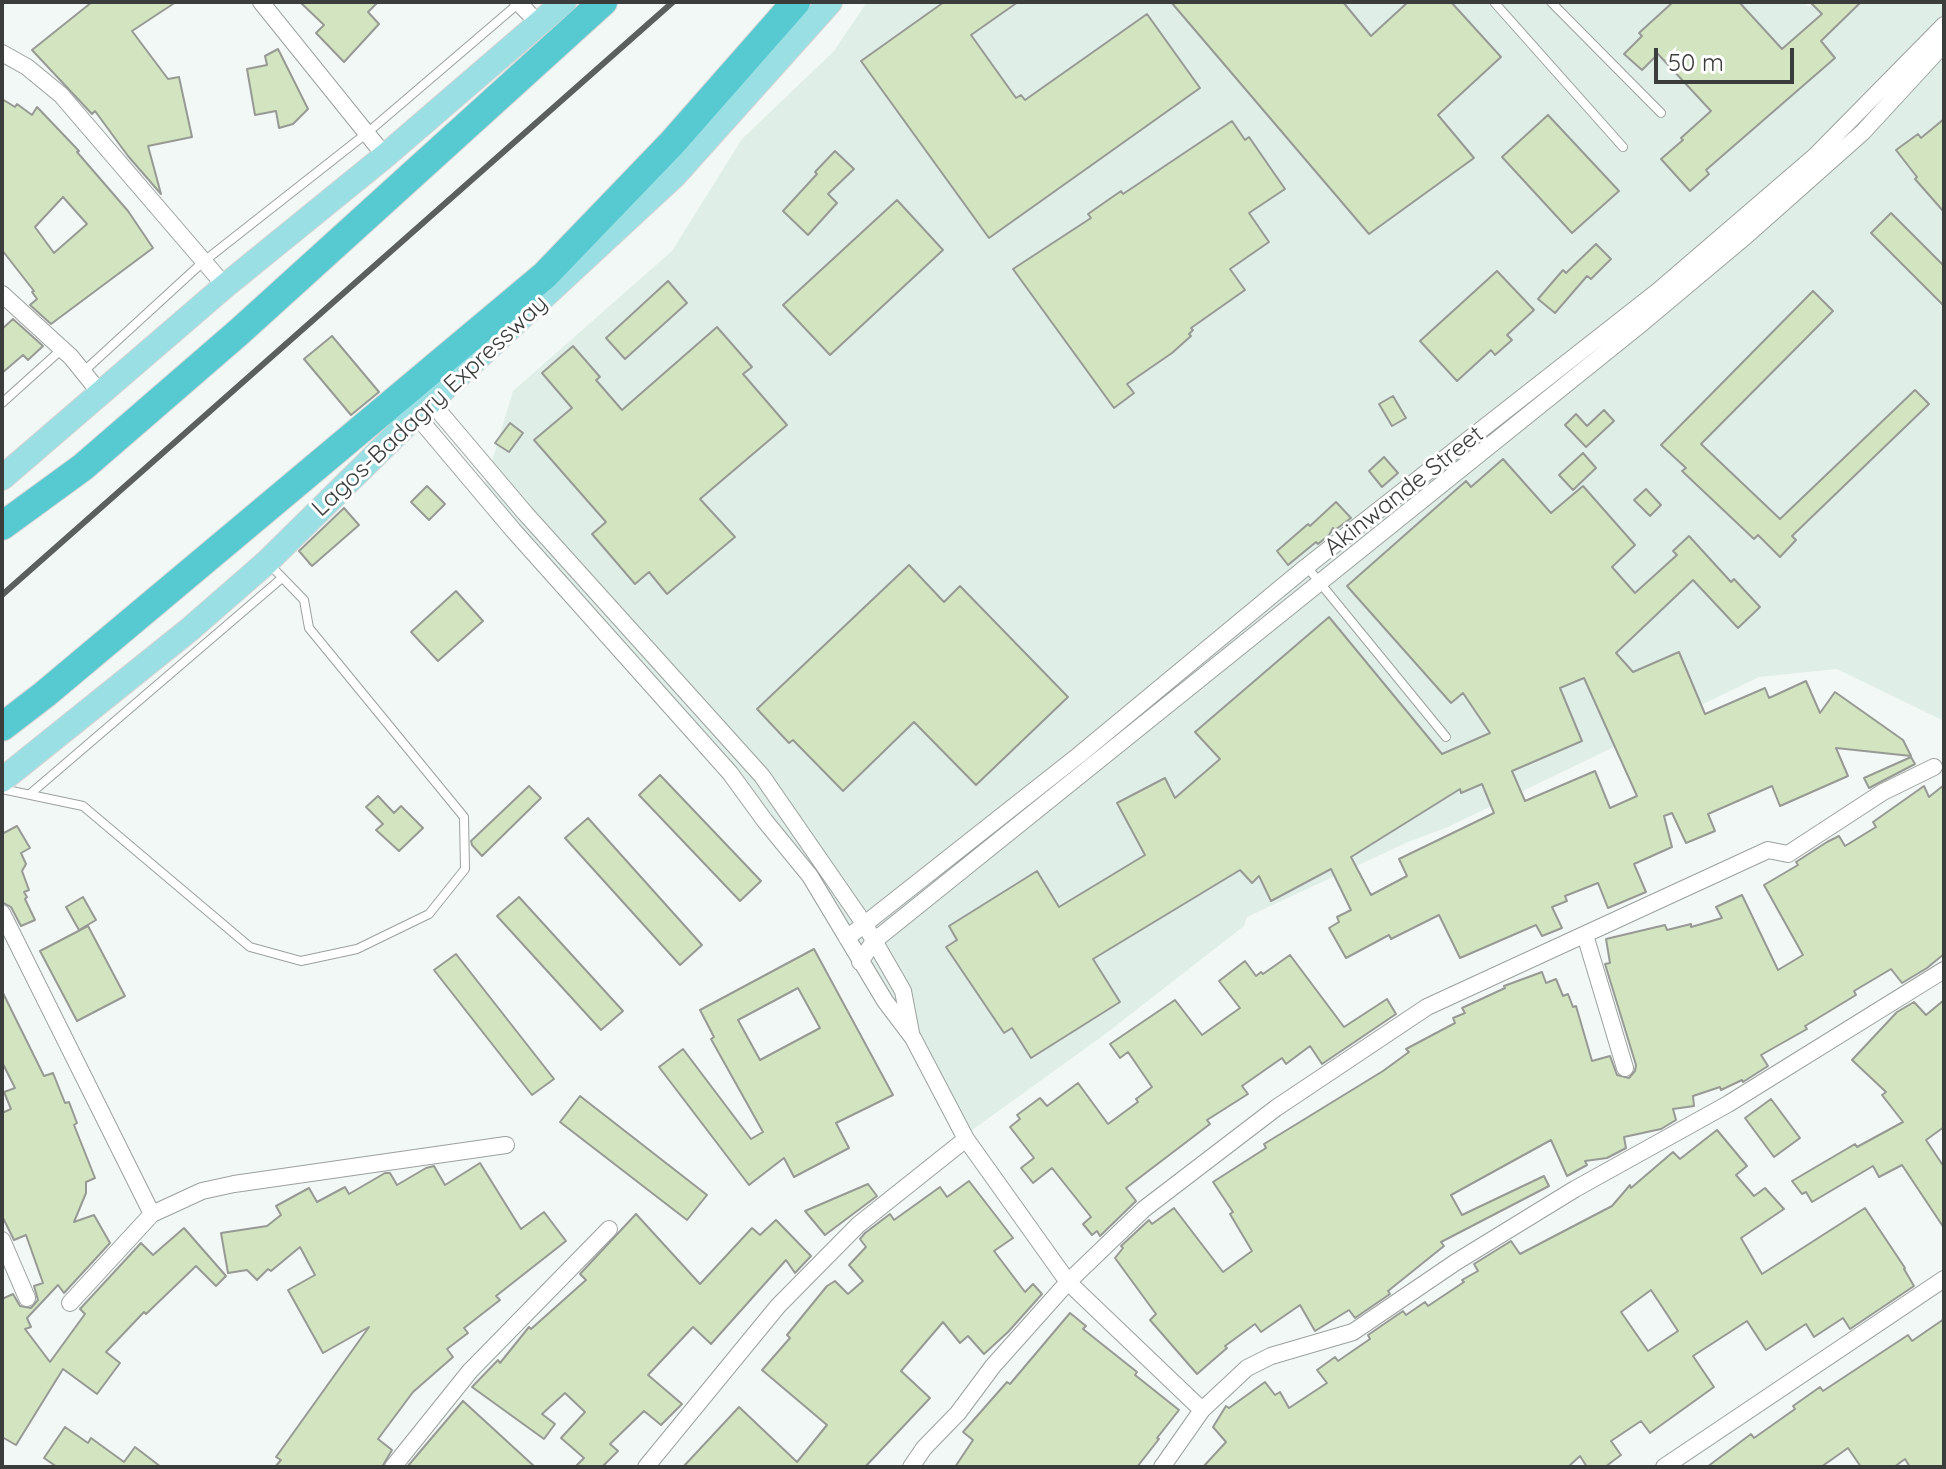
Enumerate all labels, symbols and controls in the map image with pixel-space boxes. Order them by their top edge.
scale bar [1658,32,1798,82]
text: 50 m [1668,47,1724,77]
street label: Lagos-Badagry Expressway [306,289,554,523]
street label: Akinwande Street [1319,420,1489,562]

